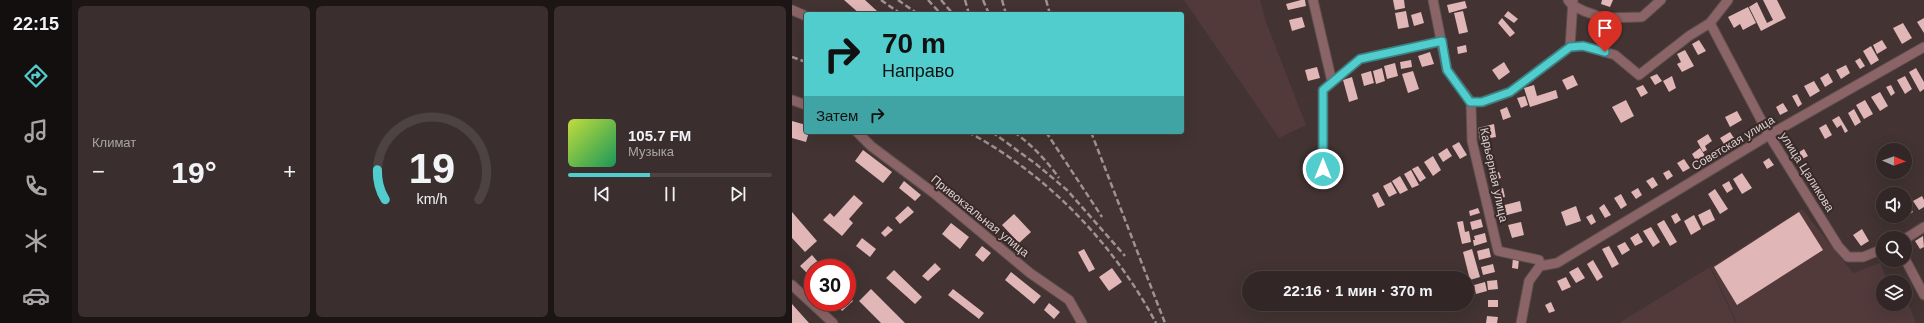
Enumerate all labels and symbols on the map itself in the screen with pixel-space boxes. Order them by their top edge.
pin [1588,11,1622,52]
street label: Советская улица [1689,113,1777,173]
street label: Карьерная улица [1477,127,1511,224]
street label: улица Цаликова [1777,130,1837,214]
north arrow [1876,143,1912,179]
position arrow [1302,148,1344,190]
street label: Привокзальная улица [928,172,1032,260]
speed limit sign: 30 [804,259,856,311]

